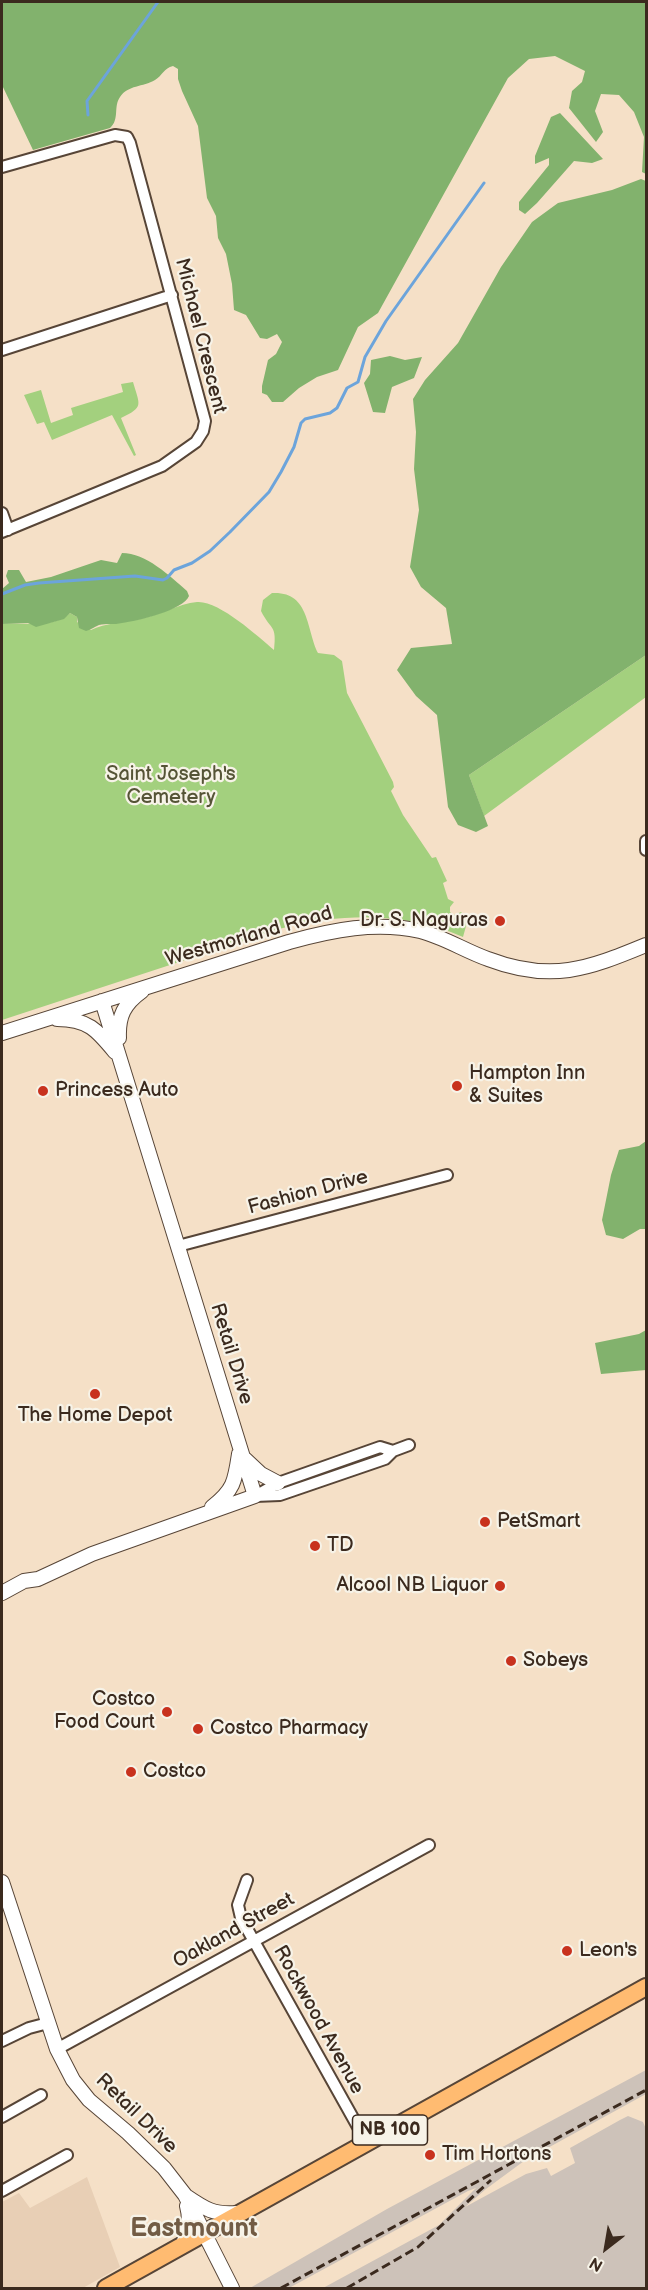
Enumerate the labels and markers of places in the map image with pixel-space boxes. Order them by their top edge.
place label: Dr. S. Naguras [360,909,488,933]
marker: Dr. S. Naguras [493,914,507,928]
place label: Hampton Inn & Suites [469,1062,585,1109]
place label: Princess Auto [55,1079,179,1103]
marker: Hampton Inn & Suites [450,1079,464,1093]
marker: Princess Auto [36,1084,50,1098]
marker: The Home Depot [88,1387,102,1401]
place label: The Home Depot [18,1404,172,1428]
place label: PetSmart [497,1510,580,1534]
marker: PetSmart [478,1515,492,1529]
place label: TD [327,1534,354,1558]
marker: TD [308,1539,322,1553]
place label: Alcool NB Liquor [337,1574,488,1598]
marker: Alcool NB Liquor [493,1579,507,1593]
place label: Sobeys [523,1649,588,1673]
marker: Sobeys [504,1654,518,1668]
place label: Costco Food Court [54,1688,155,1735]
marker: Costco Food Court [160,1705,174,1719]
place label: Costco Pharmacy [210,1717,368,1741]
marker: Costco Pharmacy [191,1722,205,1736]
place label: Costco [143,1760,206,1784]
marker: Costco [124,1765,138,1779]
place label: Leon's [579,1939,637,1963]
marker: Leon's [560,1944,574,1958]
place label: Tim Hortons [442,2143,551,2167]
marker: Tim Hortons [423,2148,437,2162]

